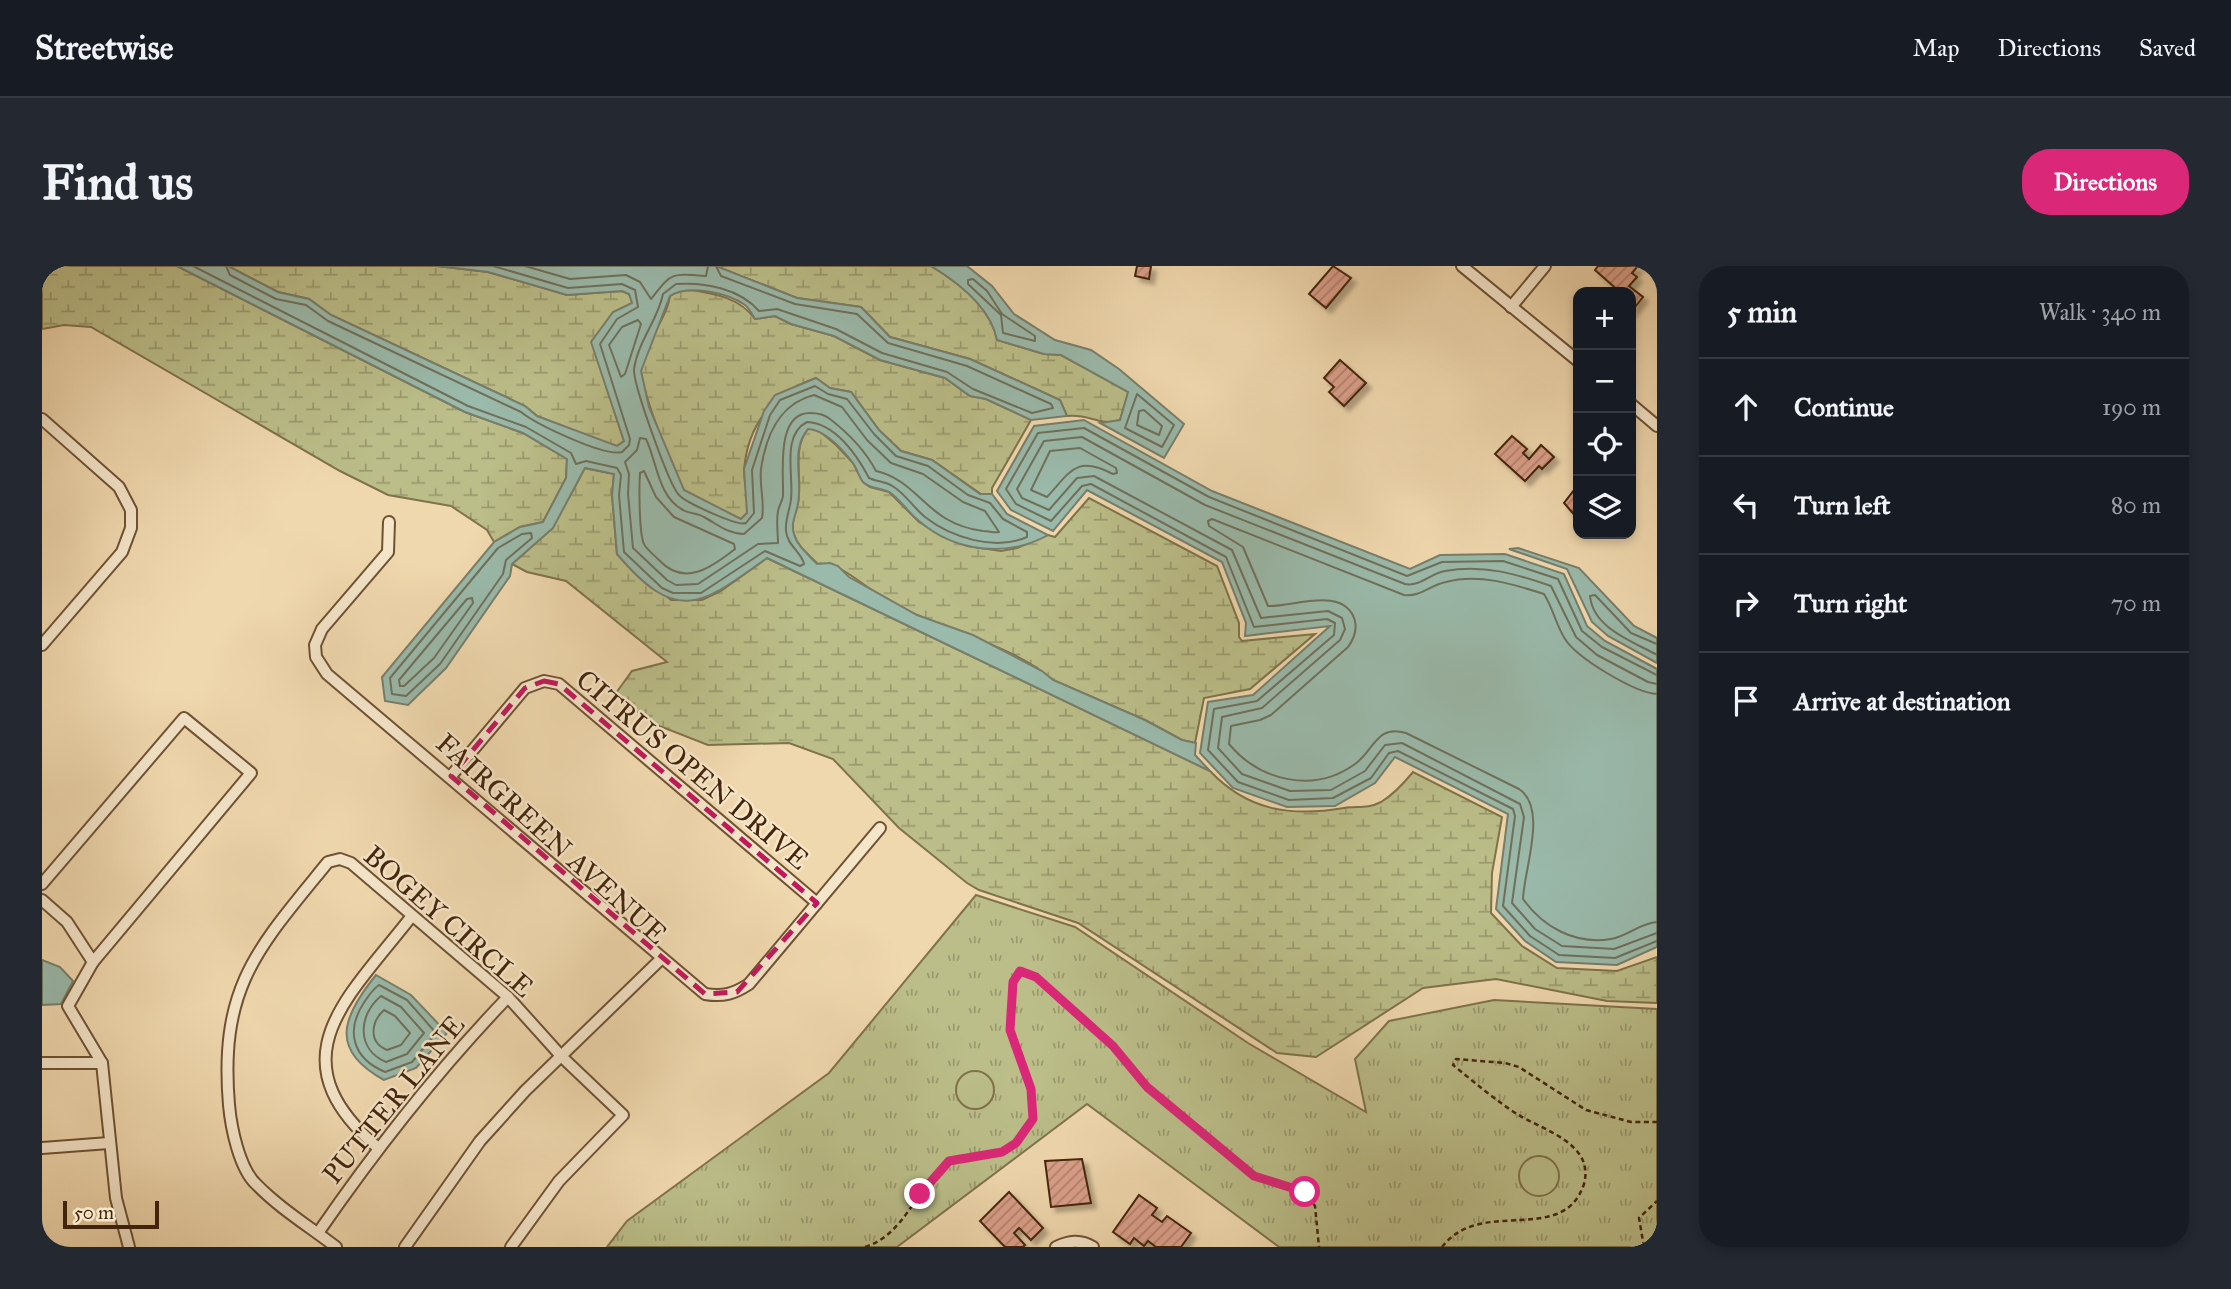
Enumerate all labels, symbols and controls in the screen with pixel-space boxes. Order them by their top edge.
text: Streetwise [35,28,173,68]
text: Map [1913,33,1960,63]
text: Directions [1998,33,2101,63]
text: Saved [2139,33,2196,63]
button: Directions [2022,149,2189,215]
text: Find us [42,153,193,212]
map controls [1573,287,1636,539]
button: + [1573,287,1636,350]
text: 5 min [1727,294,1797,330]
text: Walk · 340 m [2039,298,2161,326]
button: − [1573,350,1636,413]
icon: ahead [1727,388,1765,426]
text: Continue [1794,391,1894,423]
text: 190 m [2102,393,2161,421]
button: locate [1573,413,1636,476]
button: layers [1573,476,1636,539]
icon: left [1727,486,1765,524]
text: Turn left [1794,489,1890,521]
text: 80 m [2111,491,2161,519]
icon: right [1727,584,1765,622]
text: Turn right [1794,587,1907,619]
text: 70 m [2111,589,2161,617]
street label: CITRUS OPEN DRIVE [569,662,816,877]
icon: arrive [1727,682,1765,720]
text: Arrive at destination [1794,685,2011,717]
street label: FAIRGREEN AVENUE [429,725,675,951]
street label: BOGEY CIRCLE [356,838,541,1005]
street label: PUTTER LANE [315,1008,472,1191]
route start [1289,1176,1320,1207]
route end [904,1178,935,1209]
scale bar [63,1198,159,1230]
text: 50 m [74,1201,114,1224]

